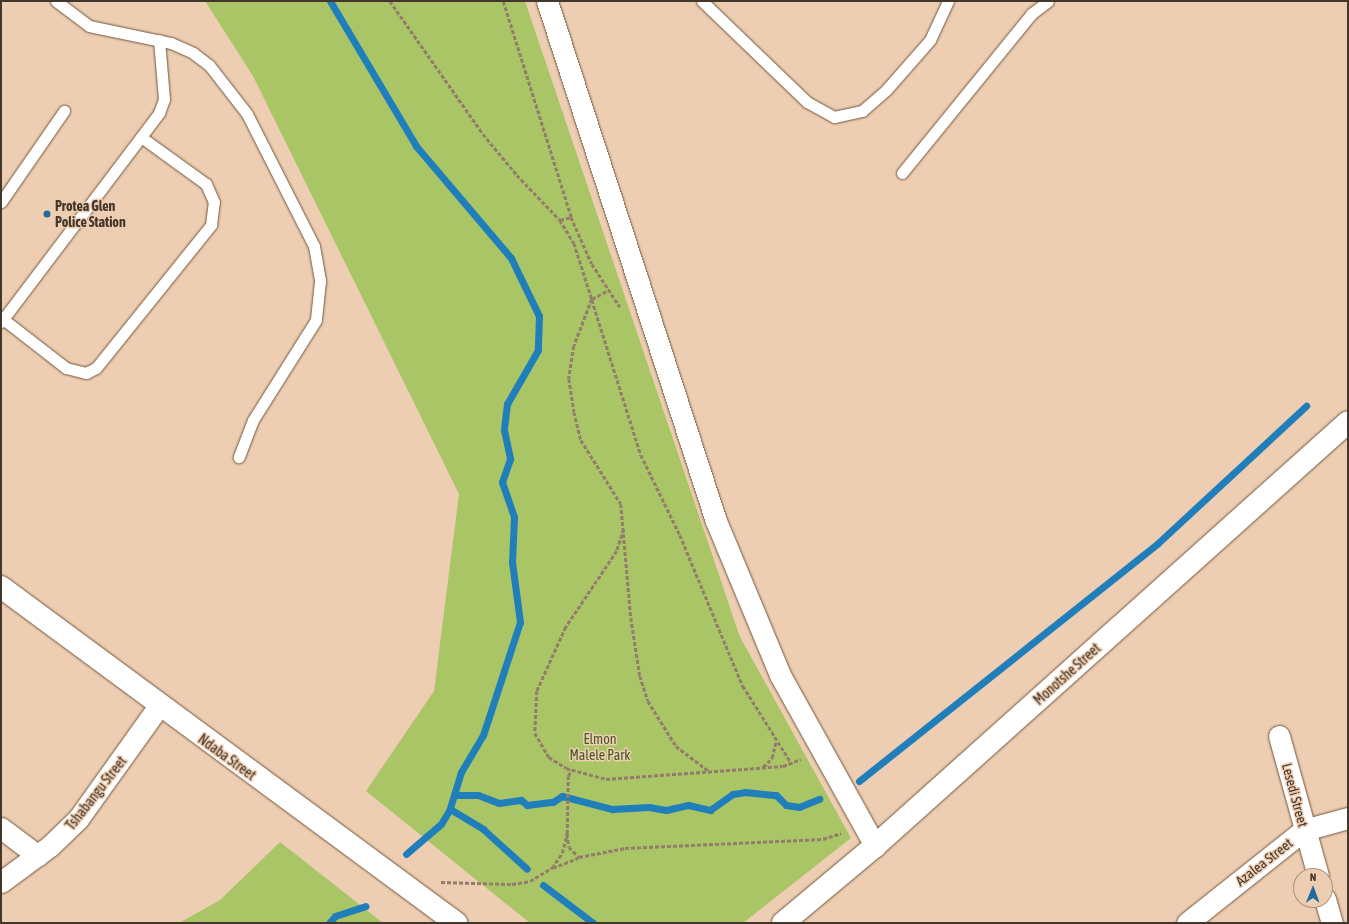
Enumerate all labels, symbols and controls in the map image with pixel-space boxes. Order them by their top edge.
place label: Protea Glen Police Station [55,198,126,230]
marker: Protea Glen Police Station [42,209,52,219]
street label: Monotshe Street [1030,640,1104,708]
street label: Ndaba Street [195,730,259,784]
park label: Elmon Malele Park [569,731,631,764]
street label: Tshabangu Street [62,753,130,833]
street label: Lesedi Street [1278,761,1312,829]
street label: Azalea Street [1232,835,1296,889]
north arrow [1293,868,1333,908]
text: N [1310,871,1317,883]

